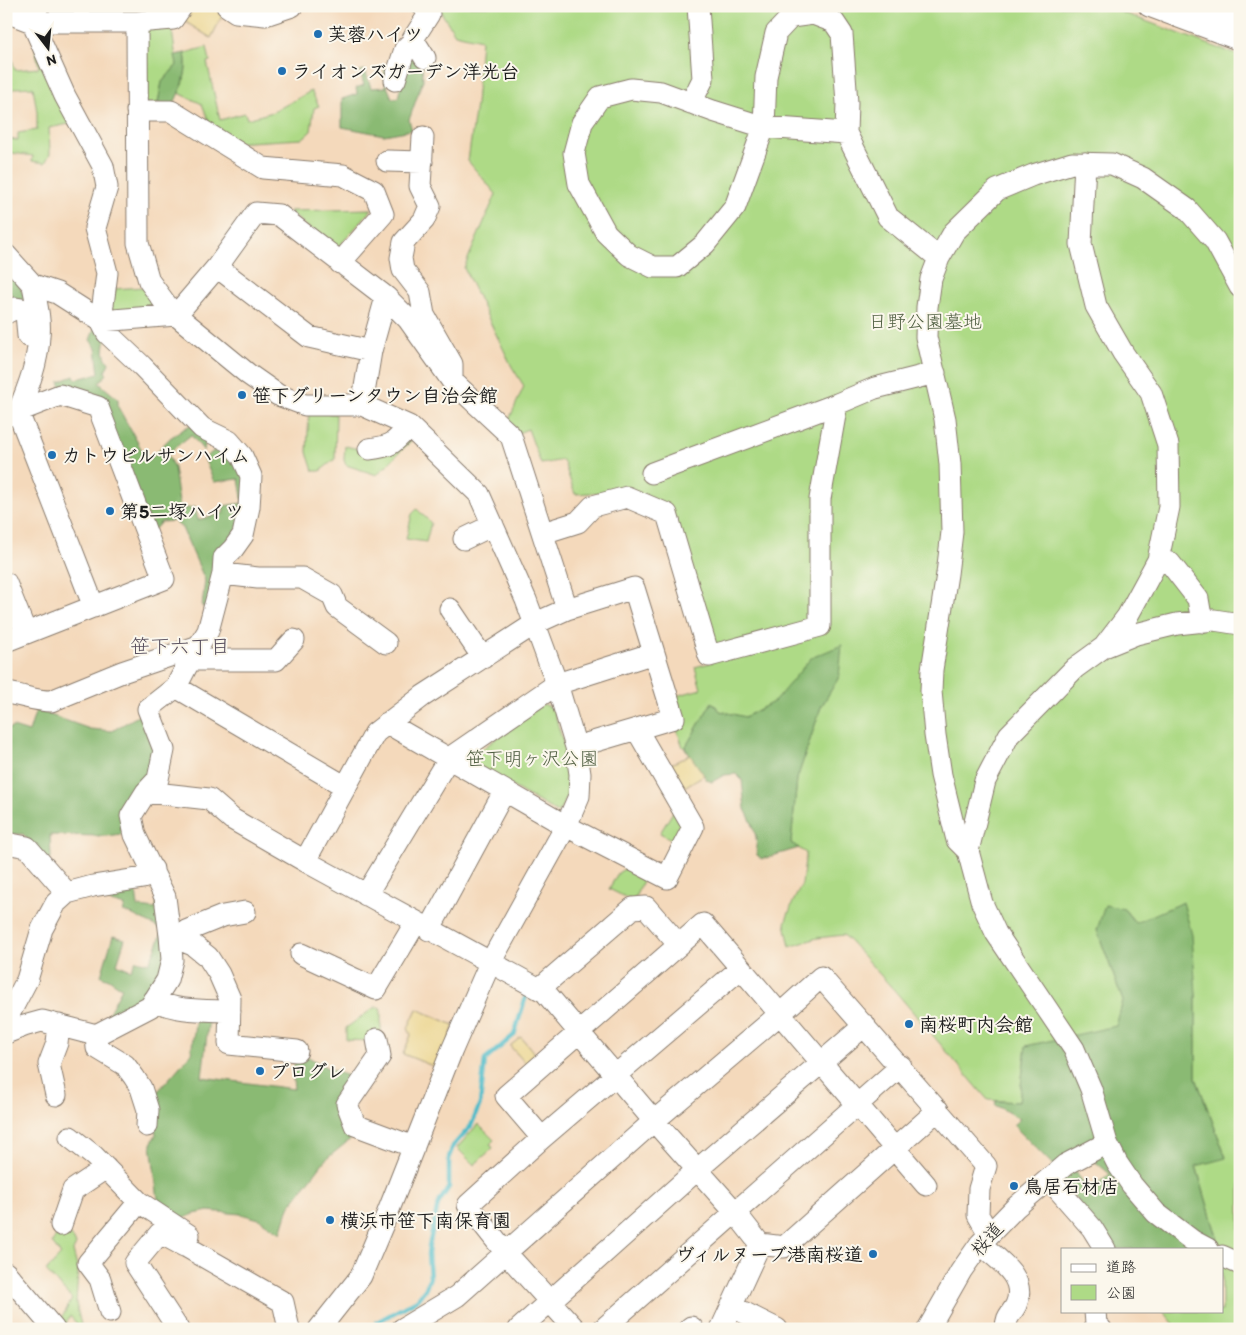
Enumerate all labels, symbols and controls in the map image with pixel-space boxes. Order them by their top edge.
north arrow [22,22,72,72]
place label: 芙蓉ハイツ [328,23,423,46]
marker: 芙蓉ハイツ [312,28,324,40]
text: N [45,51,58,69]
place label: ライオンズガーデン洋光台 [292,60,519,83]
marker: ライオンズガーデン洋光台 [276,65,288,77]
park label: 日野公園墓地 [868,310,982,333]
place label: 笹下グリーンタウン自治会館 [252,384,498,407]
marker: 笹下グリーンタウン自治会館 [236,389,248,401]
place label: カトウビルサンハイム [62,444,250,467]
marker: カトウビルサンハイム [46,449,58,461]
place label: 第5二塚ハイツ [120,500,244,523]
marker: 第5二塚ハイツ [104,505,116,517]
district label: 笹下六丁目 [130,634,230,658]
park label: 笹下明ヶ沢公園 [465,747,599,770]
place label: 南桜町内会館 [919,1013,1033,1036]
marker: 南桜町内会館 [903,1018,915,1030]
place label: プログレ [270,1060,346,1083]
marker: プログレ [254,1065,266,1077]
place label: 鳥居石材店 [1024,1175,1119,1198]
marker: 鳥居石材店 [1008,1180,1020,1192]
place label: 横浜市笹下南保育園 [340,1209,511,1232]
marker: 横浜市笹下南保育園 [324,1214,336,1226]
street label: 桜道 [966,1217,1008,1261]
place label: ヴィルヌーブ港南桜道 [675,1243,863,1266]
marker: ヴィルヌーブ港南桜道 [867,1248,879,1260]
legend [1061,1248,1224,1312]
text: 道路 [1106,1258,1136,1276]
text: 公園 [1106,1284,1136,1302]

